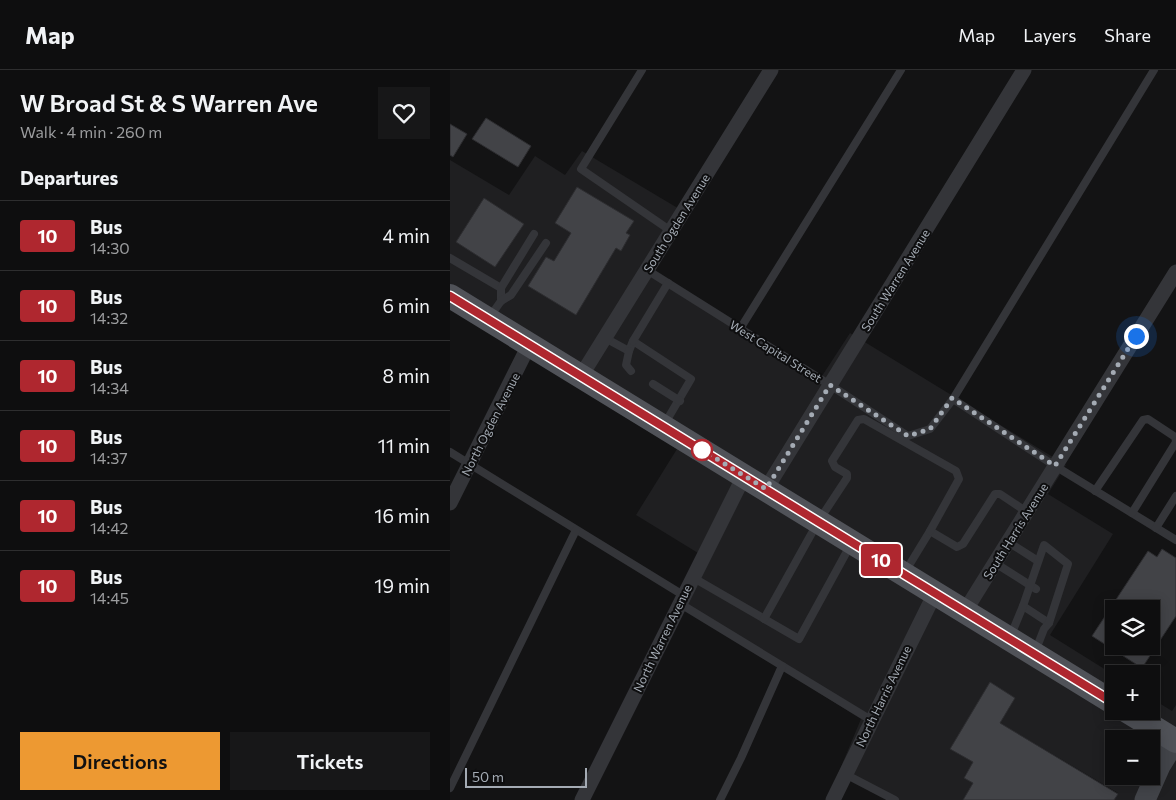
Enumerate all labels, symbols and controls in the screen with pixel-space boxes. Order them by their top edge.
text: Map [25,20,75,49]
text: Map [958,24,995,46]
text: Layers [1023,24,1076,46]
text: Share [1104,24,1151,46]
button: heart [378,87,430,139]
text: W Broad St & S Warren Ave [20,88,318,117]
text: Walk · 4 min · 260 m [20,122,162,141]
text: Departures [20,166,118,189]
street label: South Ogden Avenue [640,171,712,275]
text: Bus [90,215,122,238]
text: 4 min [383,224,430,247]
text: 10 [37,225,58,247]
street label: South Warren Avenue [858,226,932,334]
text: 14:30 [90,238,130,257]
text: Bus [90,285,122,308]
text: 6 min [382,294,430,317]
text: 10 [37,295,58,317]
text: 14:32 [90,308,128,327]
street label: West Capital Street [728,317,825,385]
your location [1124,324,1149,349]
text: Bus [90,355,122,378]
text: 8 min [382,364,430,387]
text: 10 [37,365,58,387]
street label: North Ogden Avenue [458,370,522,478]
text: 14:34 [90,378,129,397]
text: Bus [90,425,122,448]
text: 11 min [378,434,430,457]
text: 10 [37,435,58,457]
unlabelled marker [691,439,713,461]
text: 14:37 [90,448,128,467]
street label: South Harris Avenue [980,480,1050,582]
text: Bus [90,495,122,518]
text: 16 min [374,504,430,527]
text: 10 [37,505,58,527]
text: 14:42 [90,518,128,537]
line badge: 10 [858,544,904,576]
text: 10 [871,549,891,571]
text: Bus [90,565,122,588]
text: 19 min [374,574,430,597]
text: 10 [37,575,58,597]
street label: North Warren Avenue [630,582,694,694]
text: 14:45 [90,588,129,607]
map controls [1105,600,1160,785]
button: layers [1105,600,1160,655]
street label: North Harris Avenue [852,643,914,749]
button: + [1105,665,1160,720]
button: − [1105,730,1160,785]
button: Directions [20,732,220,790]
button: Tickets [230,732,430,790]
scale bar [465,765,588,788]
text: 50 m [472,768,504,785]

